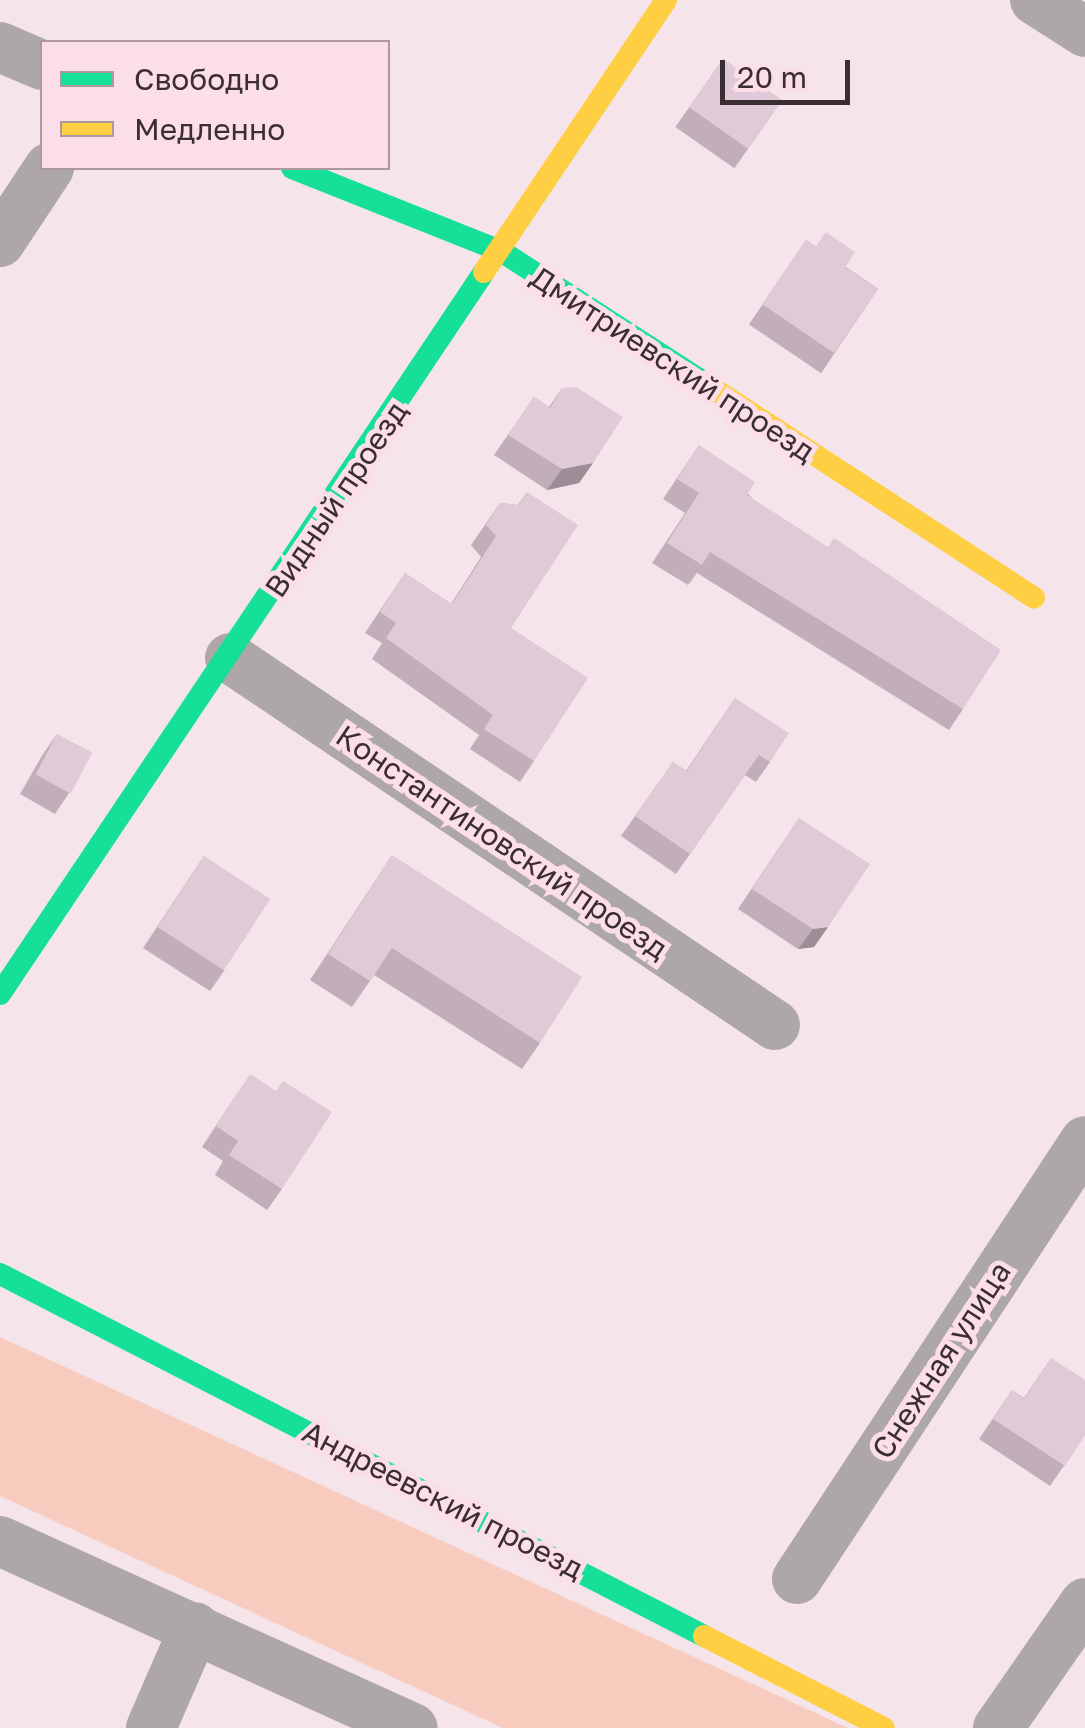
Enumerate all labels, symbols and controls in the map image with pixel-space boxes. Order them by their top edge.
legend [40,40,390,170]
scale bar [725,40,855,102]
text: 20 m [737,59,807,95]
text: Свободно [134,61,279,97]
text: Медленно [134,111,285,147]
street label: Дмитриевский проезд [524,259,822,469]
street label: Видный проезд [257,394,415,604]
street label: Константиновский проезд [329,717,675,967]
street label: Снежная улица [864,1255,1018,1465]
street label: Андреевский проезд [297,1414,589,1586]

